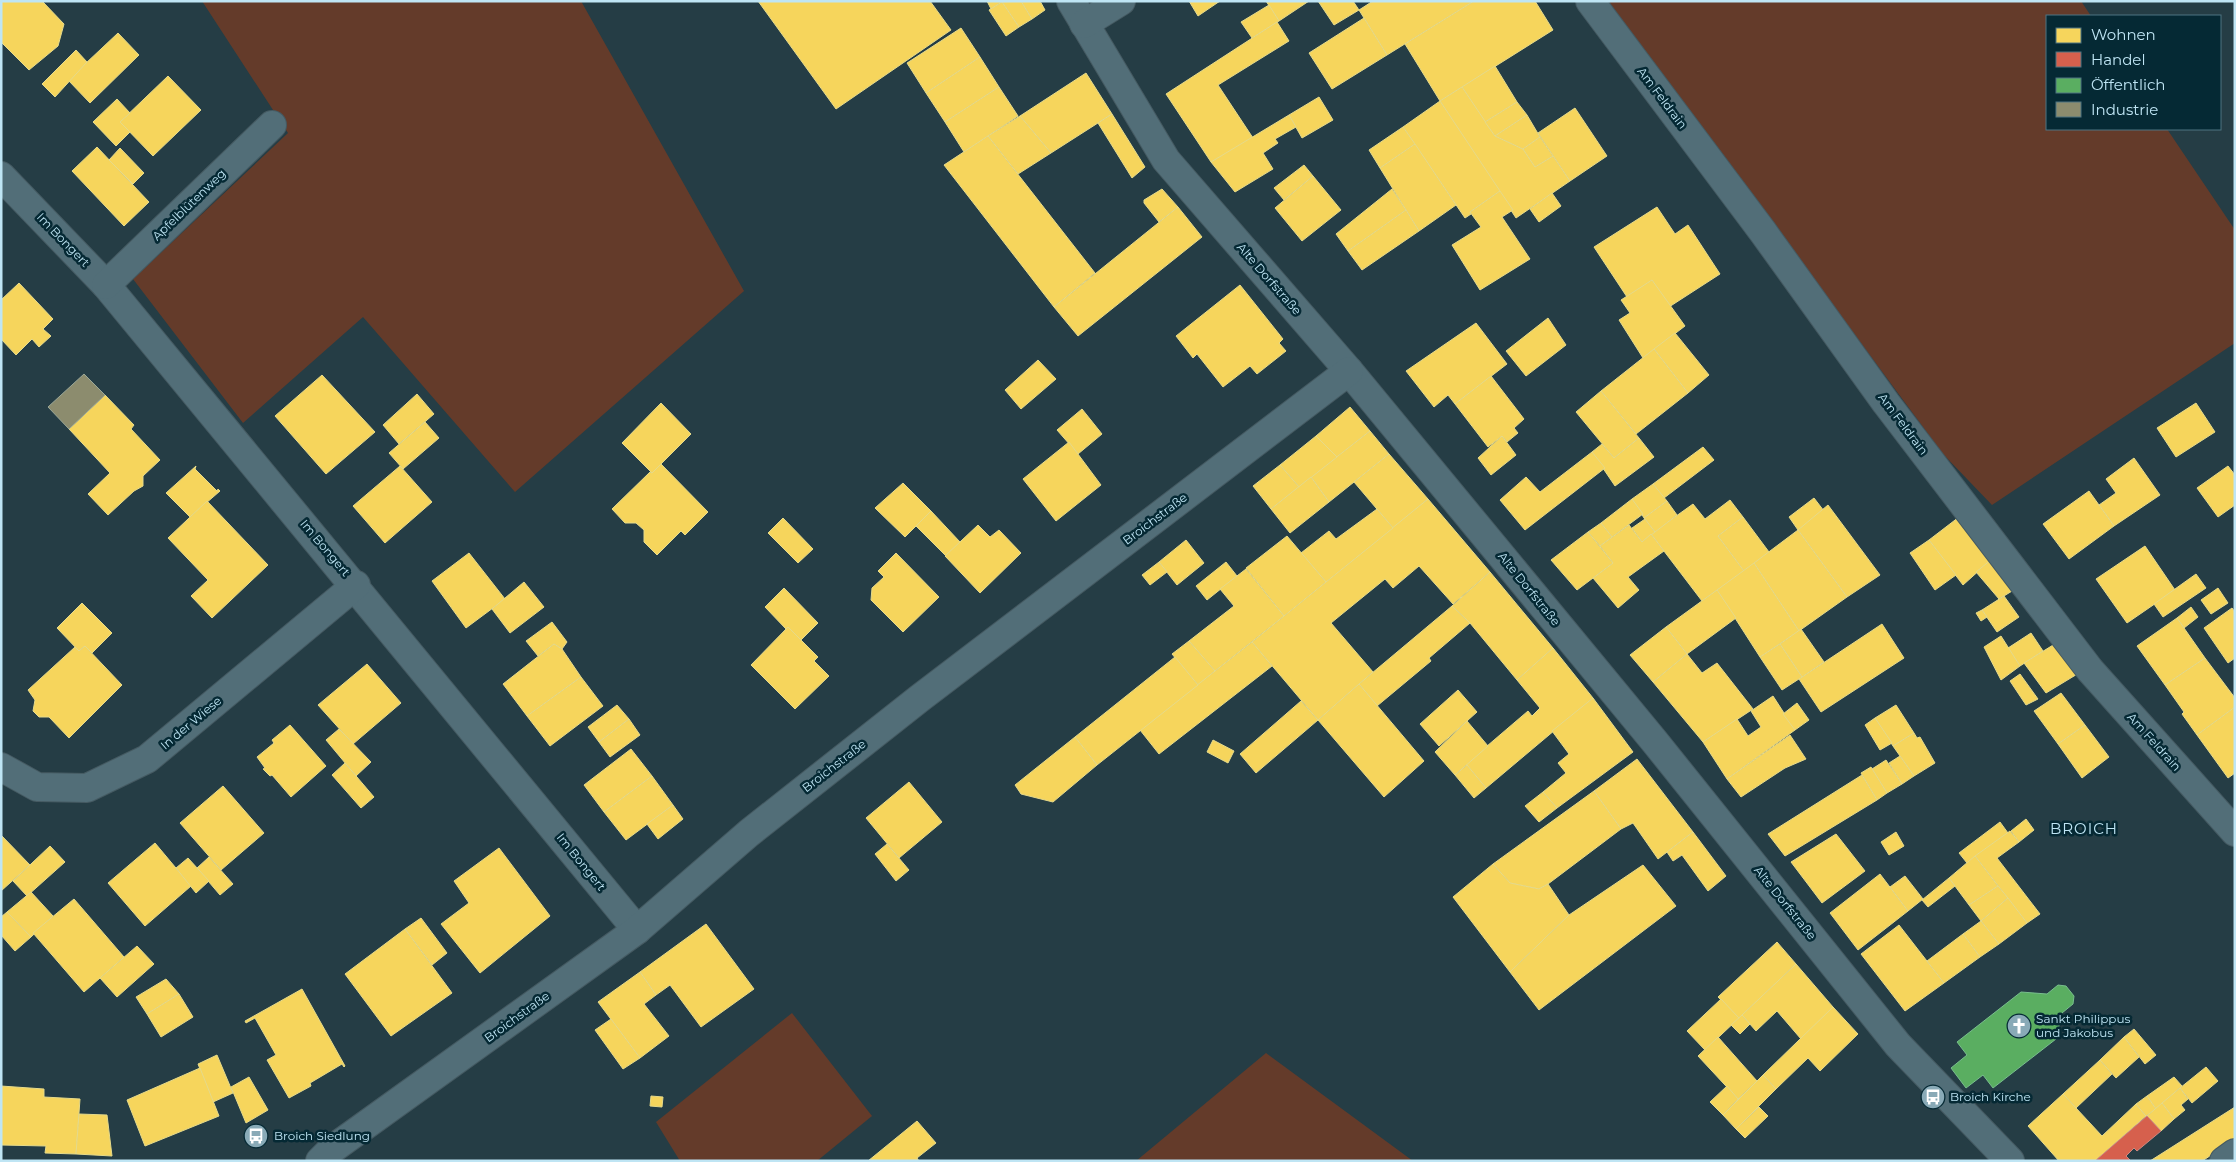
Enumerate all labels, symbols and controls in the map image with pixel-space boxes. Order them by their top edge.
legend [2046,15,2221,130]
text: Wohnen [2091,25,2156,44]
text: Handel [2091,50,2145,69]
street label: Am Feldrain [1634,64,1690,131]
text: Öffentlich [2091,75,2165,94]
text: Industrie [2091,100,2158,119]
street label: Apfelblütenweg [149,166,229,243]
street label: Im Bongert [34,209,93,270]
street label: Alte Dorfstraße [1234,240,1305,318]
street label: Am Feldrain [1875,390,1931,457]
street label: Broichstraße [1120,490,1190,548]
street label: Im Bongert [297,516,354,579]
street label: Alte Dorfstraße [1495,549,1564,629]
street label: In der Wiese [157,693,224,752]
street label: Am Feldrain [2124,709,2184,774]
street label: Broichstraße [799,736,869,795]
district label: BROICH [2050,819,2118,838]
street label: Im Bongert [554,830,609,894]
street label: Alte Dorfstraße [1751,863,1820,943]
street label: Broichstraße [481,988,552,1045]
place label: Sankt Philippus und Jakobus [2036,1011,2131,1040]
church icon: Sankt Philippus und Jakobus [2006,1013,2032,1039]
bus stop icon: Broich Kirche [1920,1084,1946,1110]
place label: Broich Kirche [1950,1089,2031,1104]
bus stop icon: Broich Siedlung [243,1123,269,1149]
place label: Broich Siedlung [274,1128,370,1143]

